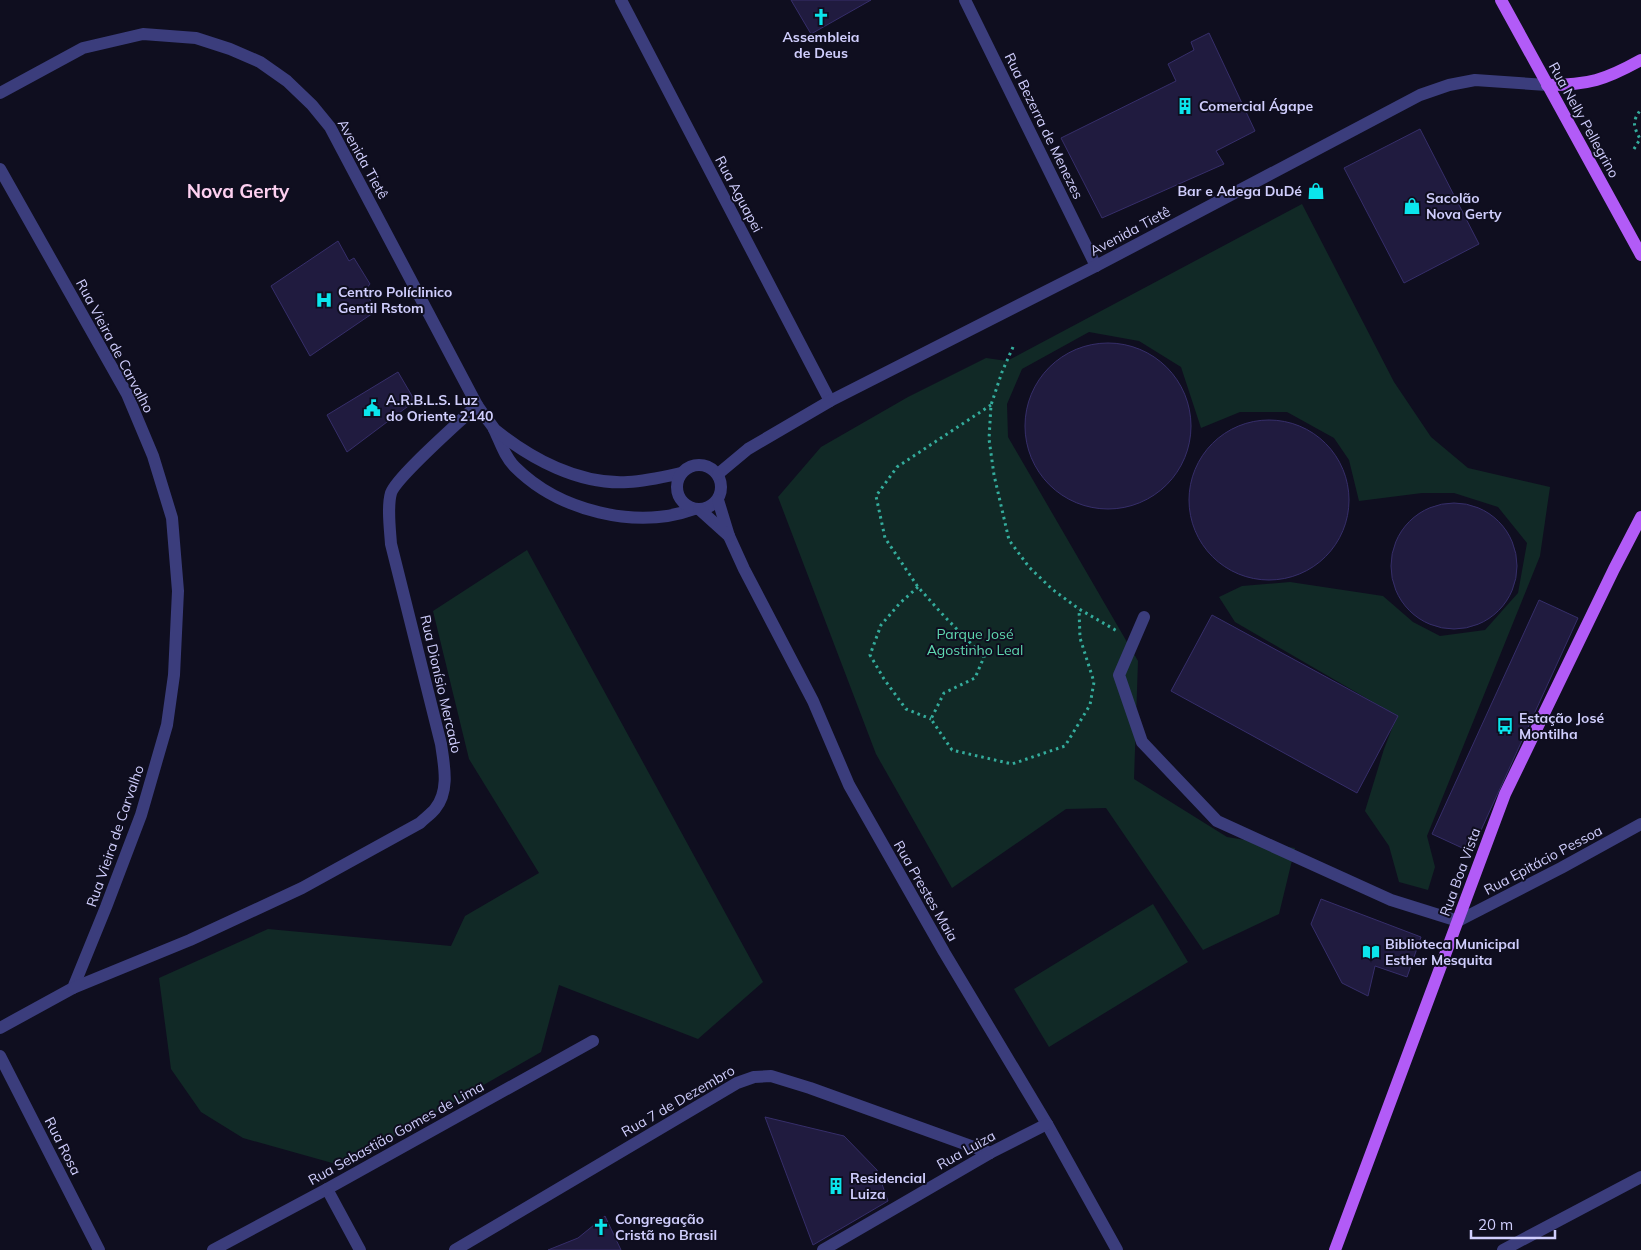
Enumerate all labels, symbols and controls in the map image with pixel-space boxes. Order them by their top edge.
church icon: Assembleia de Deus [811,7,831,27]
place label: Assembleia de Deus [782,28,860,62]
street label: Rua Bezerra de Menezes [1001,50,1087,202]
street label: Rua Nelly Pellegrino [1545,59,1623,181]
building icon: Comercial Ágape [1175,96,1195,116]
place label: Comercial Ágape [1199,97,1313,115]
street label: Avenida Tietê [334,116,392,202]
street label: Rua Aguapei [711,153,767,235]
district label: Nova Gerty [187,179,290,203]
shop icon: Bar e Adega DuDé [1306,181,1326,201]
place label: Bar e Adega DuDé [1177,182,1302,200]
place label: Sacolão Nova Gerty [1426,189,1502,223]
shop icon: Sacolão Nova Gerty [1402,196,1422,216]
street label: Avenida Tietê [1087,202,1173,260]
street label: Rua Vieira de Carvalho [72,276,158,416]
place label: Centro Políclinico Gentil Rstom [338,283,452,317]
hospital icon: Centro Políclinico Gentil Rstom [314,290,334,310]
place label: A.R.B.L.S. Luz do Oriente 2140 [386,391,493,425]
public building icon: A.R.B.L.S. Luz do Oriente 2140 [362,398,382,418]
street label: Rua Dionísio Mercado [416,613,466,755]
park label: Parque José Agostinho Leal [927,625,1023,659]
place label: Estação José Montilha [1519,709,1604,743]
bus stop icon: Estação José Montilha [1495,716,1515,736]
street label: Rua Vieira de Carvalho [82,763,148,909]
street label: Rua Epitácio Pessoa [1481,821,1605,899]
street label: Rua Boa Vista [1436,825,1484,919]
street label: Rua Prestes Maia [890,837,962,945]
place label: Biblioteca Municipal Esther Mesquita [1385,935,1519,969]
library icon: Biblioteca Municipal Esther Mesquita [1361,942,1381,962]
street label: Rua 7 de Dezembro [618,1061,738,1141]
street label: Rua Sebastião Gomes de Lima [305,1077,487,1189]
street label: Rua Rosa [41,1114,85,1178]
street label: Rua Luiza [934,1127,998,1173]
place label: Residencial Luiza [850,1169,926,1203]
building icon: Residencial Luiza [826,1176,846,1196]
scale bar [1471,1208,1555,1240]
place label: Congregação Cristã no Brasil [615,1210,717,1244]
text: 20 m [1478,1215,1513,1234]
church icon: Congregação Cristã no Brasil [591,1217,611,1237]

